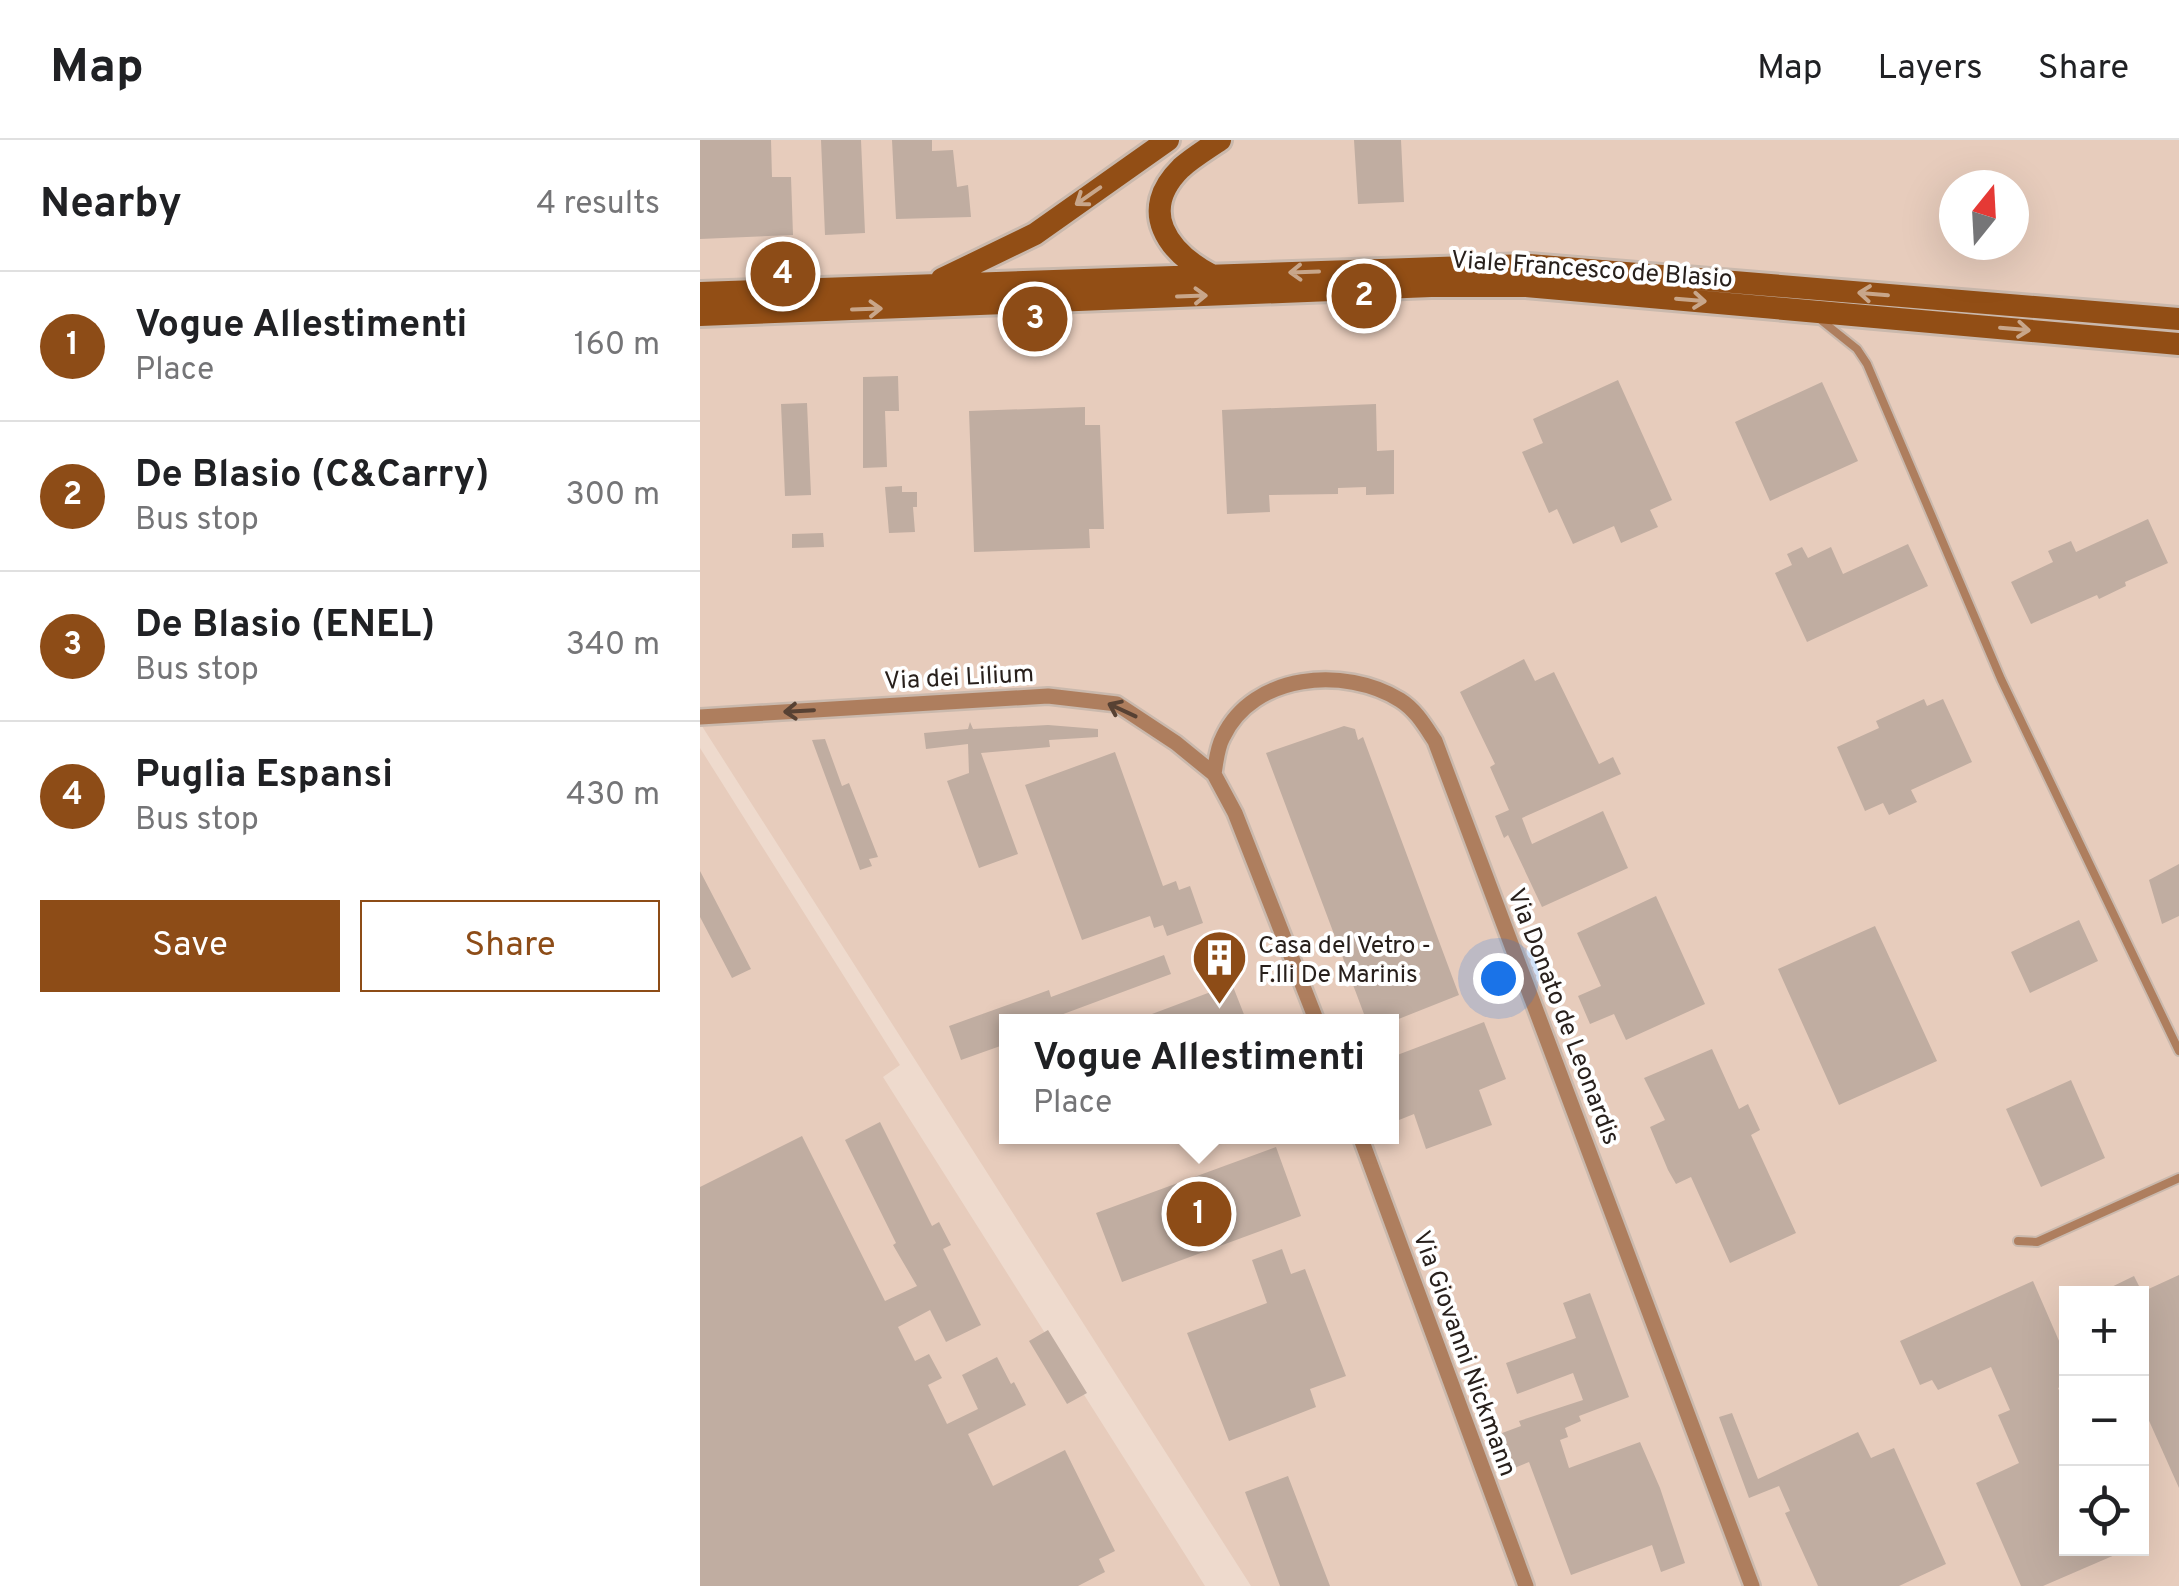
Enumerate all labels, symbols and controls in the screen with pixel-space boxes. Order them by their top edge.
text: Map [50,39,144,99]
text: Map [1757,47,1823,91]
text: Layers [1878,47,1983,91]
text: Share [2038,47,2129,91]
north arrow [1939,170,2029,260]
text: Nearby [40,179,182,232]
text: 4 results [536,185,660,225]
one-way arrow [1075,185,1103,206]
pin: 4 [751,236,816,312]
street label: Viale Francesco de Blasio [1450,245,1734,297]
pin: 2 [1332,258,1396,334]
one-way arrow [1288,263,1320,282]
pin: 3 [1002,282,1068,356]
one-way arrow [1857,284,1889,303]
one-way arrow [1176,286,1208,305]
one-way arrow [1675,291,1707,310]
one-way arrow [851,299,883,318]
text: Vogue Allestimenti [135,302,467,351]
one-way arrow [1998,319,2031,338]
text: 1 [66,326,79,366]
text: 160 m [574,326,660,366]
text: Place [135,351,214,391]
text: De Blasio (C&Carry) [135,452,489,501]
text: 2 [63,476,82,516]
text: 300 m [566,476,660,516]
text: Bus stop [135,501,259,541]
text: De Blasio (ENEL) [135,602,435,651]
text: 3 [63,626,82,666]
text: 340 m [566,626,660,666]
text: Bus stop [135,651,259,691]
street label: Via dei Lilium [883,659,1035,699]
one-way arrow [1107,700,1137,718]
one-way arrow [784,702,816,721]
text: Puglia Espansi [135,752,393,801]
text: 4 [62,776,83,816]
text: 430 m [566,776,660,816]
text: Bus stop [135,801,259,841]
street label: Via Donato de Leonardis [1498,884,1626,1150]
button: Save [40,900,340,992]
button: Share [360,900,660,992]
building icon: Casa del Vetro - F.lli De Marinis [1189,928,1249,1007]
place label: Casa del Vetro - F.lli De Marinis [1258,931,1431,992]
your location [1473,953,1524,1004]
popup [999,1014,1399,1144]
text: Vogue Allestimenti [1033,1035,1365,1084]
text: Place [1033,1084,1112,1124]
pin: 1 [1166,1176,1232,1252]
street label: Via Giovanni Nickmann [1404,1227,1522,1481]
map controls [2059,1286,2149,1556]
button: + [2059,1286,2149,1376]
button: − [2059,1376,2149,1466]
button: locate [2059,1466,2149,1556]

